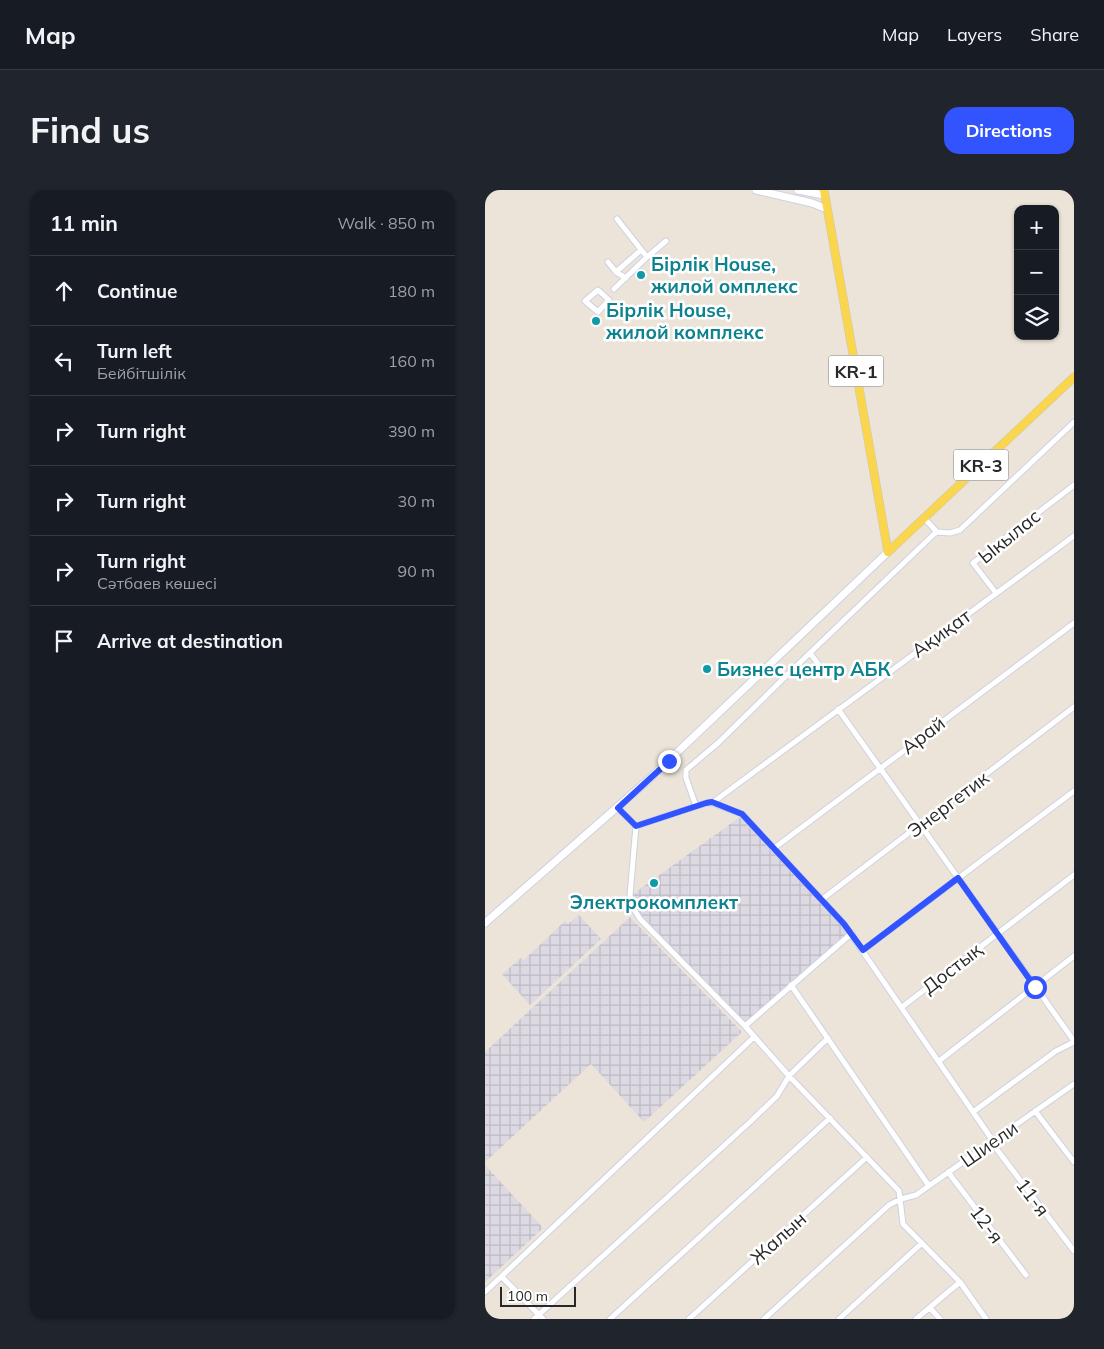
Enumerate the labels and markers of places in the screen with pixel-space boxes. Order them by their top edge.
place label: Бірлік House, жилой омплекс [650,252,798,298]
marker: Бірлік House, жилой омплекс [635,269,647,281]
place label: Бірлік House, жилой комплекс [605,298,764,344]
marker: Бірлік House, жилой комплекс [590,315,602,327]
place label: Бизнес центр АБК [717,657,892,681]
marker: Бизнес центр АБК [701,663,713,675]
marker: Электрокомплект [648,877,660,889]
place label: Электрокомплект [570,890,739,914]

